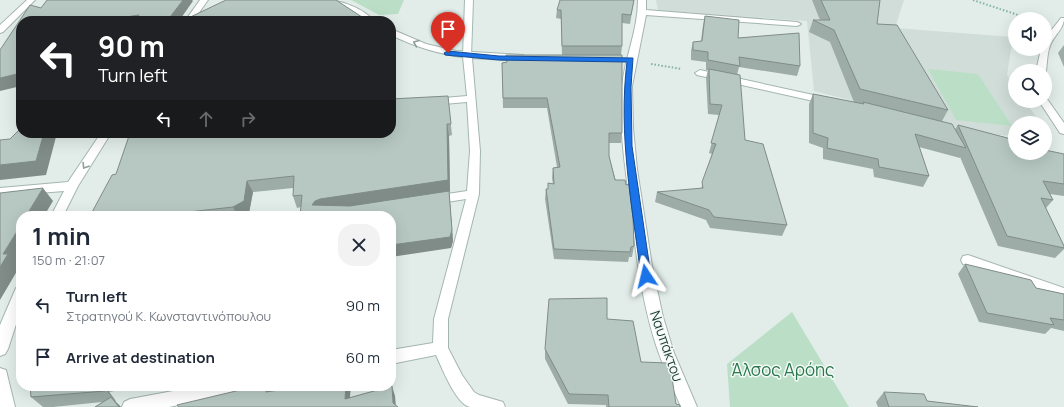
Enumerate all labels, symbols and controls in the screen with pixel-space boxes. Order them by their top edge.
pin [431,12,465,53]
map controls [1008,12,1052,160]
button: sound [1008,12,1052,56]
icon: arrive [437,18,459,40]
text: 90 m [98,27,165,65]
icon: left [32,32,84,84]
one-way arrow [412,40,420,48]
text: Turn left [98,63,168,87]
button: search [1008,64,1052,108]
icon: left [153,108,175,130]
icon: ahead [195,108,217,130]
icon: right [237,108,259,130]
button: layers [1008,116,1052,160]
one-way arrow [82,162,89,169]
text: 1 min [32,219,91,252]
button: close [338,224,380,266]
text: 150 m · 21:07 [32,251,105,269]
position arrow [625,255,667,297]
text: Turn left [66,286,128,307]
icon: left [32,294,54,316]
text: 90 m [346,295,380,316]
text: Στρατηγού Κ. Κωνσταντινόπουλου [66,307,271,325]
street label: Ναυπάκτου [646,308,688,384]
icon: arrive [32,346,54,368]
text: Arrive at destination [66,347,215,368]
text: 60 m [346,347,380,368]
park label: Άλσος Αρόης [732,358,834,381]

